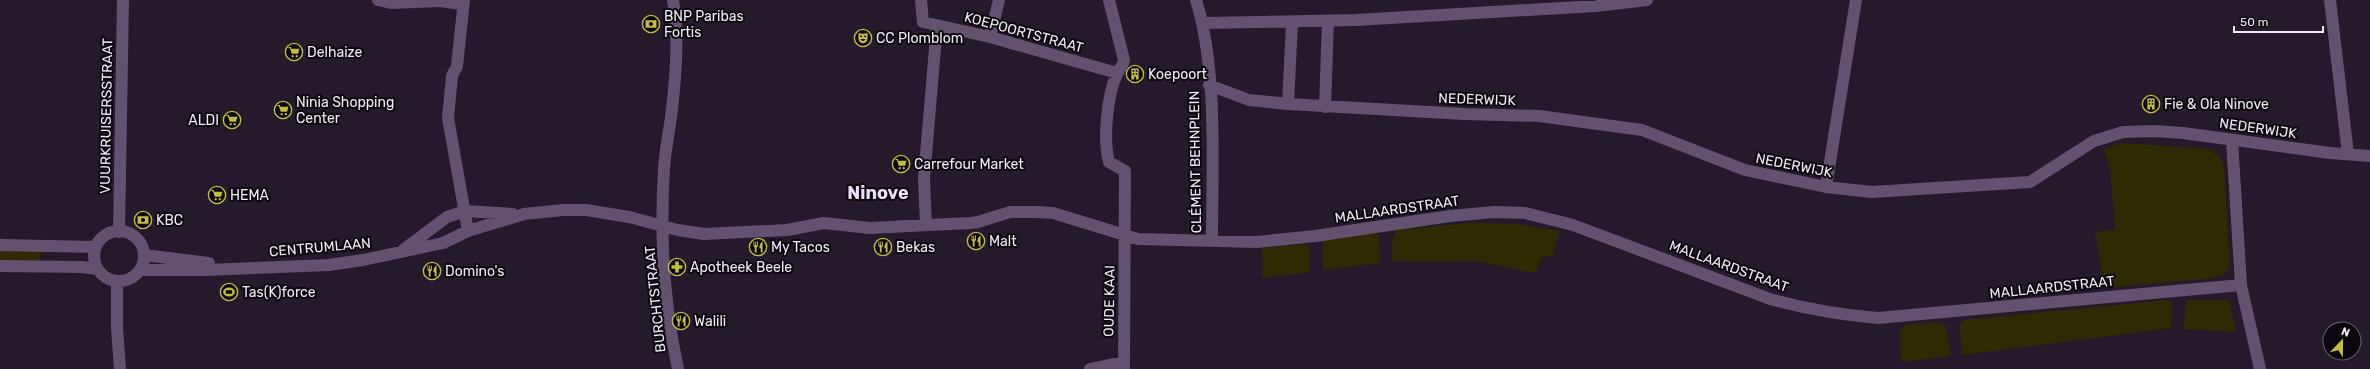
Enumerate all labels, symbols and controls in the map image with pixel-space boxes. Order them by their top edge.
place label: BNP Paribas Fortis [664,8,744,41]
street label: KOEPOORTSTRAAT [962,8,1085,57]
scale bar [2234,8,2323,34]
bank icon: BNP Paribas Fortis [641,14,661,34]
text: 50 m [2240,15,2268,29]
theatre icon: CC Plomblom [853,28,873,48]
place label: CC Plomblom [876,30,963,47]
street label: VUURKRUISERSSTRAAT [97,38,116,194]
supermarket icon: Delhaize [284,42,304,62]
place label: Delhaize [307,44,363,61]
building icon: Koepoort [1125,64,1145,84]
place label: Koepoort [1148,66,1208,83]
street label: NEDERWIJK [1438,90,1517,109]
street label: CLÉMENT BEHNPLEIN [1185,91,1205,233]
place label: Ninia Shopping Center [296,94,394,127]
building icon: Fie & Ola Ninove [2141,94,2161,114]
place label: Fie & Ola Ninove [2164,96,2269,113]
supermarket icon: Ninia Shopping Center [273,100,293,120]
supermarket icon: ALDI [222,110,242,130]
place label: ALDI [188,112,219,129]
street label: NEDERWIJK [2218,115,2298,142]
street label: NEDERWIJK [1754,150,1834,181]
supermarket icon: Carrefour Market [891,154,911,174]
place label: Carrefour Market [914,156,1024,173]
district label: Ninove [847,182,909,204]
supermarket icon: HEMA [207,185,227,205]
place label: HEMA [230,187,270,204]
street label: MALLAARDSTRAAT [1334,192,1460,227]
bank icon: KBC [133,210,153,230]
place label: KBC [156,212,183,229]
restaurant icon: Malt [966,231,986,251]
place label: Malt [989,233,1017,250]
street label: CENTRUMLAAN [268,235,372,260]
restaurant icon: My Tacos [748,237,768,257]
restaurant icon: Bekas [873,237,893,257]
street label: MALLAARDSTRAAT [1667,237,1791,296]
place label: My Tacos [771,239,830,256]
place label: Bekas [896,239,935,256]
street label: BURCHTSTRAAT [641,245,670,353]
pharmacy icon: Apotheek Beele [667,257,687,277]
place label: Apotheek Beele [690,259,792,276]
restaurant icon: Domino's [422,261,442,281]
place label: Domino's [445,263,505,280]
street label: OUDE KAAI [1100,265,1119,337]
street label: MALLAARDSTRAAT [1989,272,2115,303]
sports icon: Tas(K)force [219,282,239,302]
place label: Tas(K)force [242,284,316,301]
restaurant icon: Walili [671,311,691,331]
place label: Walili [694,313,726,330]
north arrow [2322,321,2362,361]
text: N [2339,325,2352,340]

